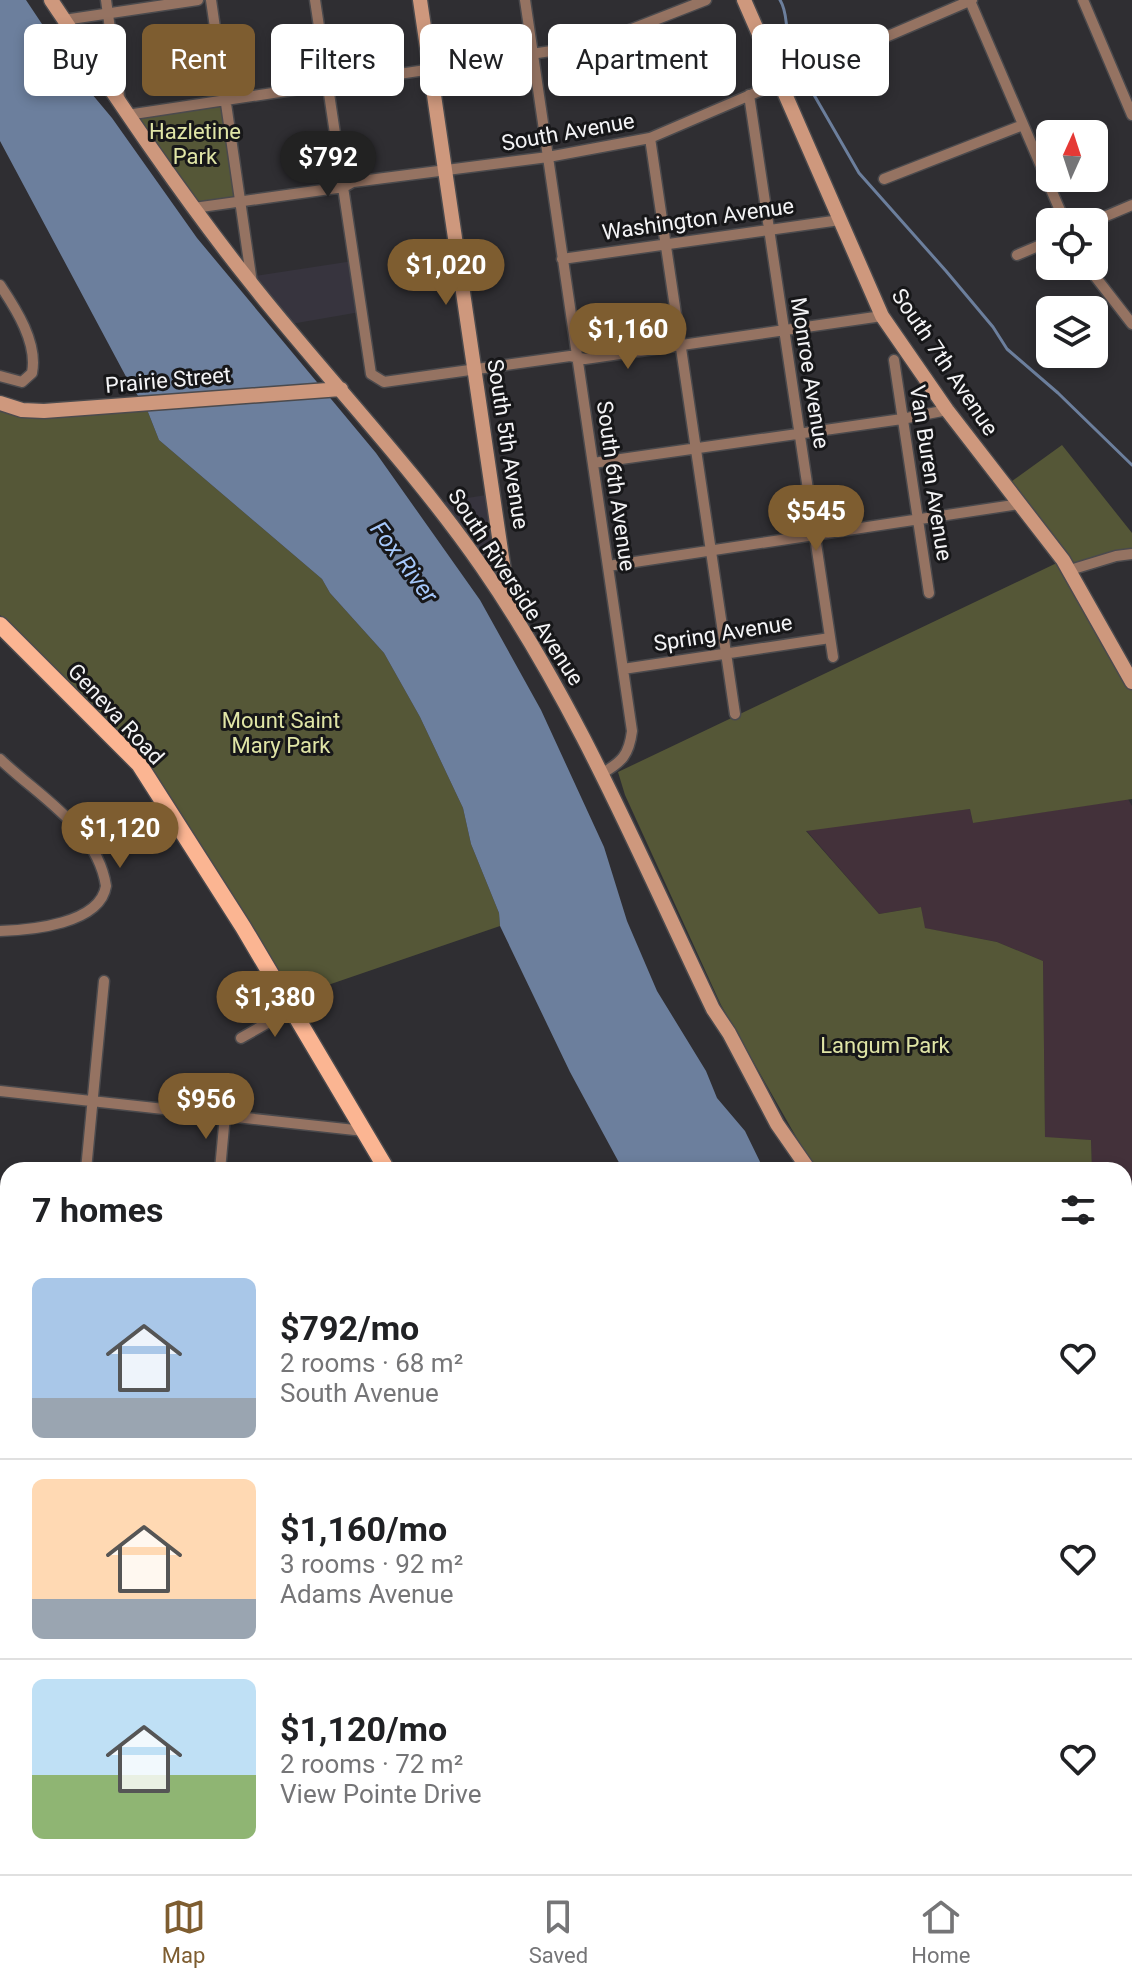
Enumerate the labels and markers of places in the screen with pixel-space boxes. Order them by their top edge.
pin: $792 [281,131,375,199]
pin: $1,020 [381,239,511,307]
pin: $1,160 [563,303,693,371]
pin: $545 [769,485,863,553]
pin: $1,120 [55,802,185,870]
pin: $1,380 [210,971,340,1039]
pin: $956 [159,1073,253,1141]

